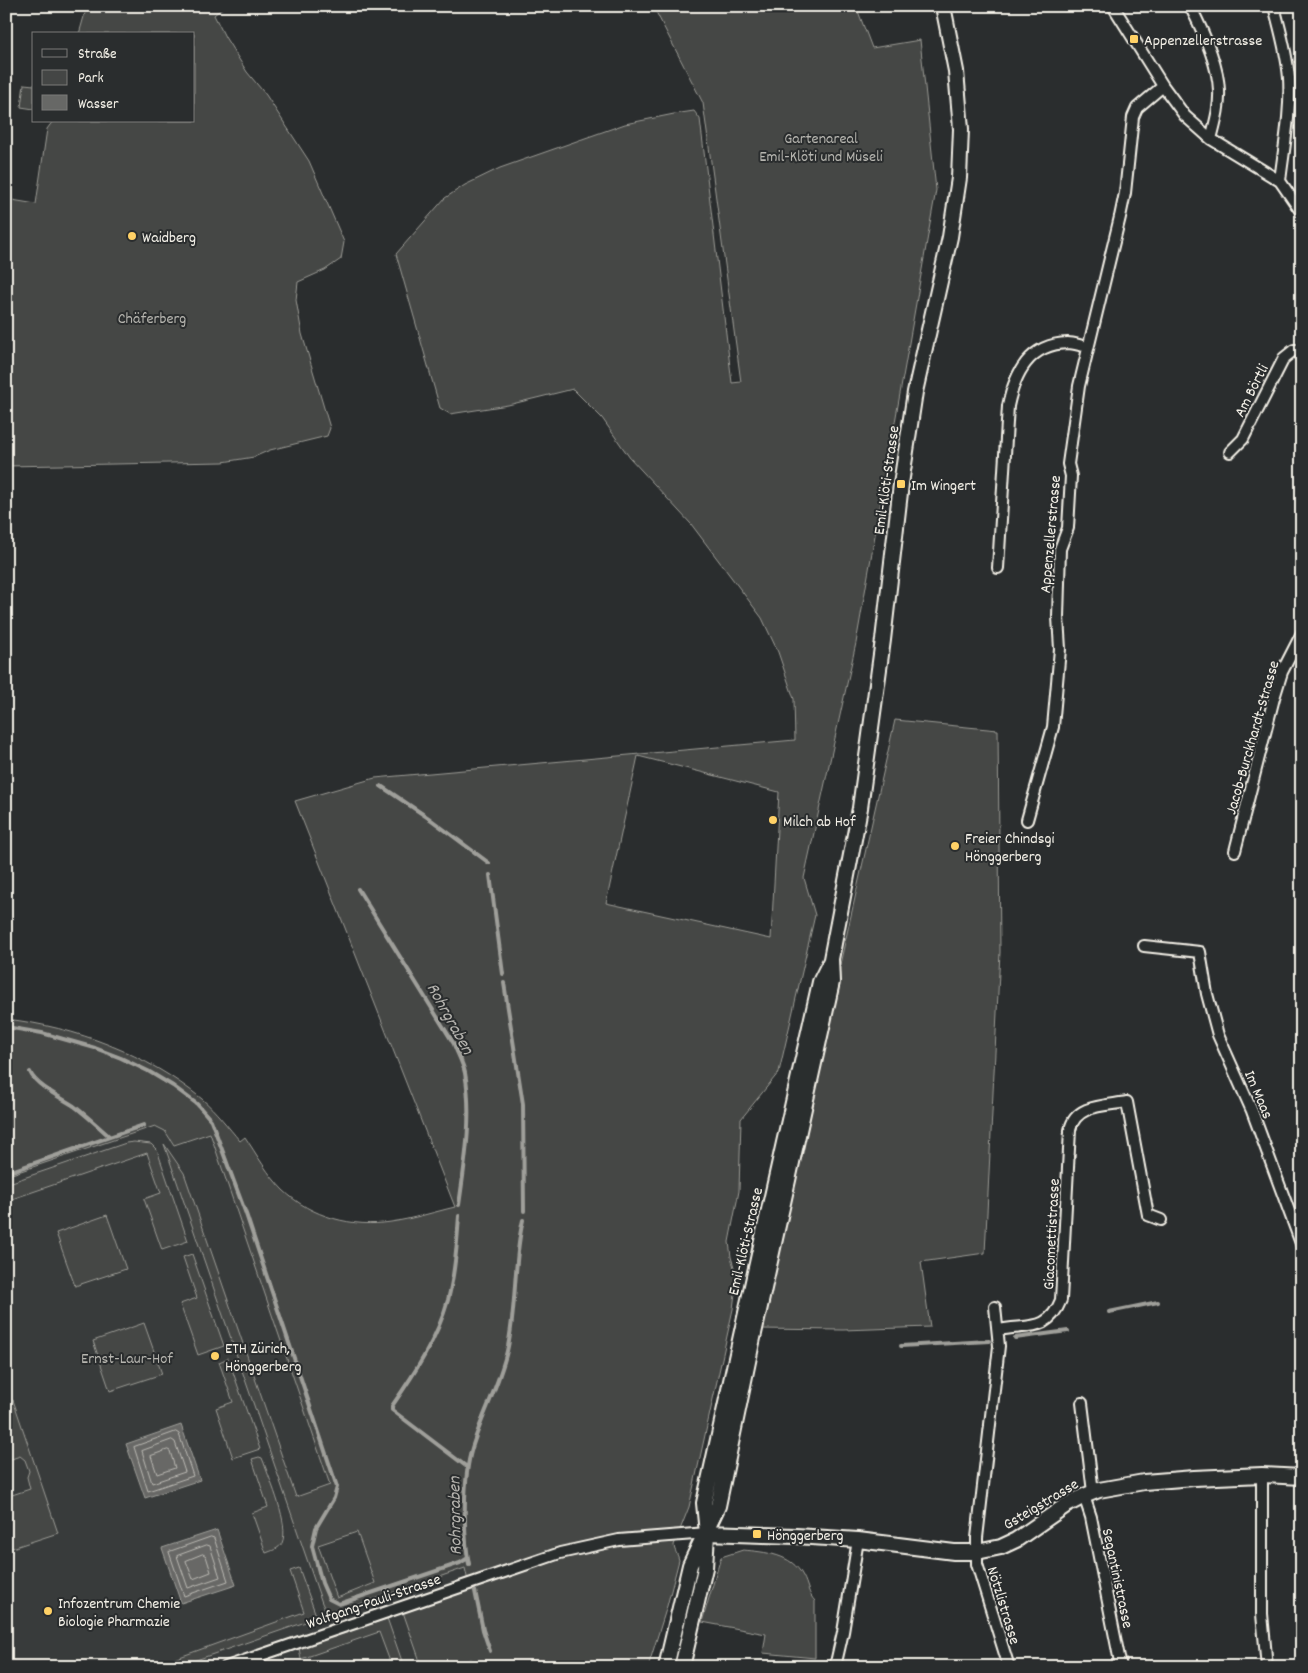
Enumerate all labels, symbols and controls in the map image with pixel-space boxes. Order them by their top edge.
place label: Appenzellerstrasse [1144,30,1262,53]
legend [32,32,195,122]
marker: Appenzellerstrasse [1128,33,1140,45]
text: Straße [78,44,117,66]
text: Park [78,68,104,90]
text: Wasser [78,94,119,116]
park label: Gartenareal Emil-Klöti und Müseli [759,128,883,169]
place label: Waidberg [142,227,196,250]
marker: Waidberg [126,230,138,242]
park label: Chäferberg [118,308,186,331]
street label: Am Börtli [1229,361,1275,422]
street label: Emil-Klöti-Strasse [868,424,907,536]
street label: Appenzellerstrasse [1035,474,1068,594]
place label: Im Wingert [911,475,976,498]
marker: Im Wingert [895,478,907,490]
street label: Jacob-Burckhardt-Strasse [1220,658,1286,817]
place label: Milch ab Hof [783,811,856,834]
marker: Milch ab Hof [767,814,779,826]
place label: Freier Chindsgi Hönggerberg [965,828,1054,869]
marker: Freier Chindsgi Hönggerberg [949,840,961,852]
water label: Rohrgraben [419,979,479,1060]
street label: Im Maas [1237,1067,1278,1123]
street label: Giacomettistrasse [1038,1178,1067,1290]
street label: Emil-Klöti-Strasse [723,1185,770,1298]
place label: ETH Zürich, Hönggerberg [225,1338,302,1379]
park label: Ernst-Laur-Hof [81,1348,173,1371]
marker: ETH Zürich, Hönggerberg [209,1350,221,1362]
street label: Gsteigstrasse [999,1474,1083,1537]
water label: Rohrgraben [443,1476,470,1556]
place label: Hönggerberg [767,1525,844,1548]
street label: Segantinistrasse [1095,1526,1138,1631]
marker: Hönggerberg [751,1528,763,1540]
street label: Nötzlistrasse [980,1564,1025,1648]
street label: Wolfgang-Pauli-Strasse [303,1569,444,1636]
place label: Infozentrum Chemie Biologie Pharmazie [58,1593,180,1634]
marker: Infozentrum Chemie Biologie Pharmazie [42,1605,54,1617]

